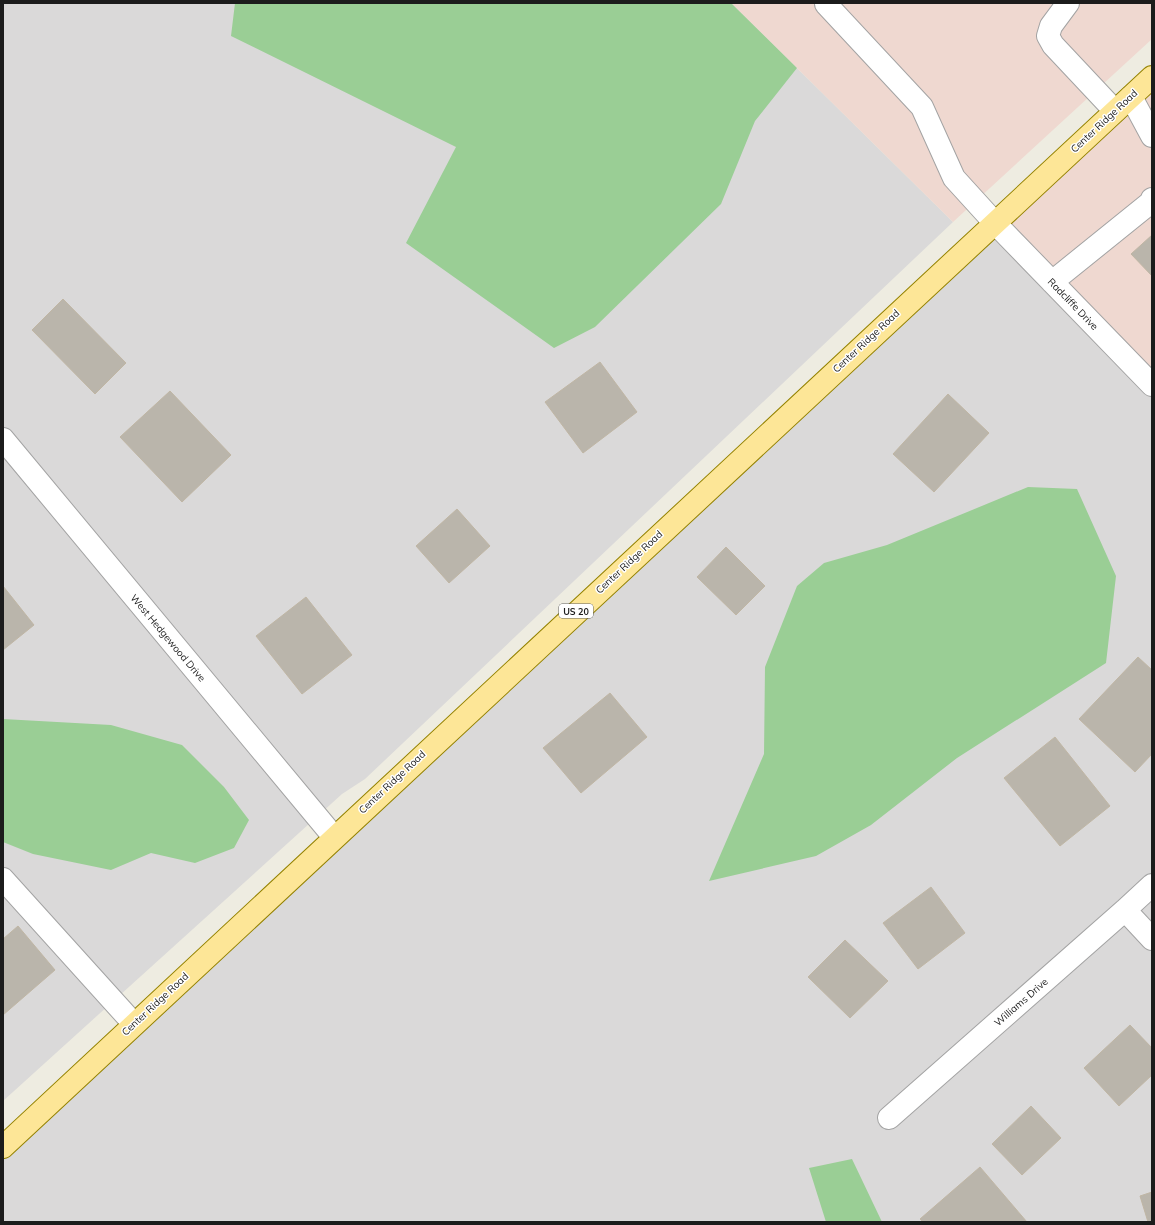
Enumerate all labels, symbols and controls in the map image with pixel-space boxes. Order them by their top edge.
street label: Center Ridge Road [1068,87,1140,155]
street label: Radcliffe Drive [1045,275,1101,333]
street label: Center Ridge Road [830,307,902,375]
street label: Center Ridge Road [593,528,665,596]
street label: West Hedgewood Drive [128,592,208,684]
road number: US 20 [559,604,593,618]
street label: Center Ridge Road [356,748,428,816]
street label: Center Ridge Road [119,970,191,1038]
street label: Williams Drive [991,975,1051,1029]

